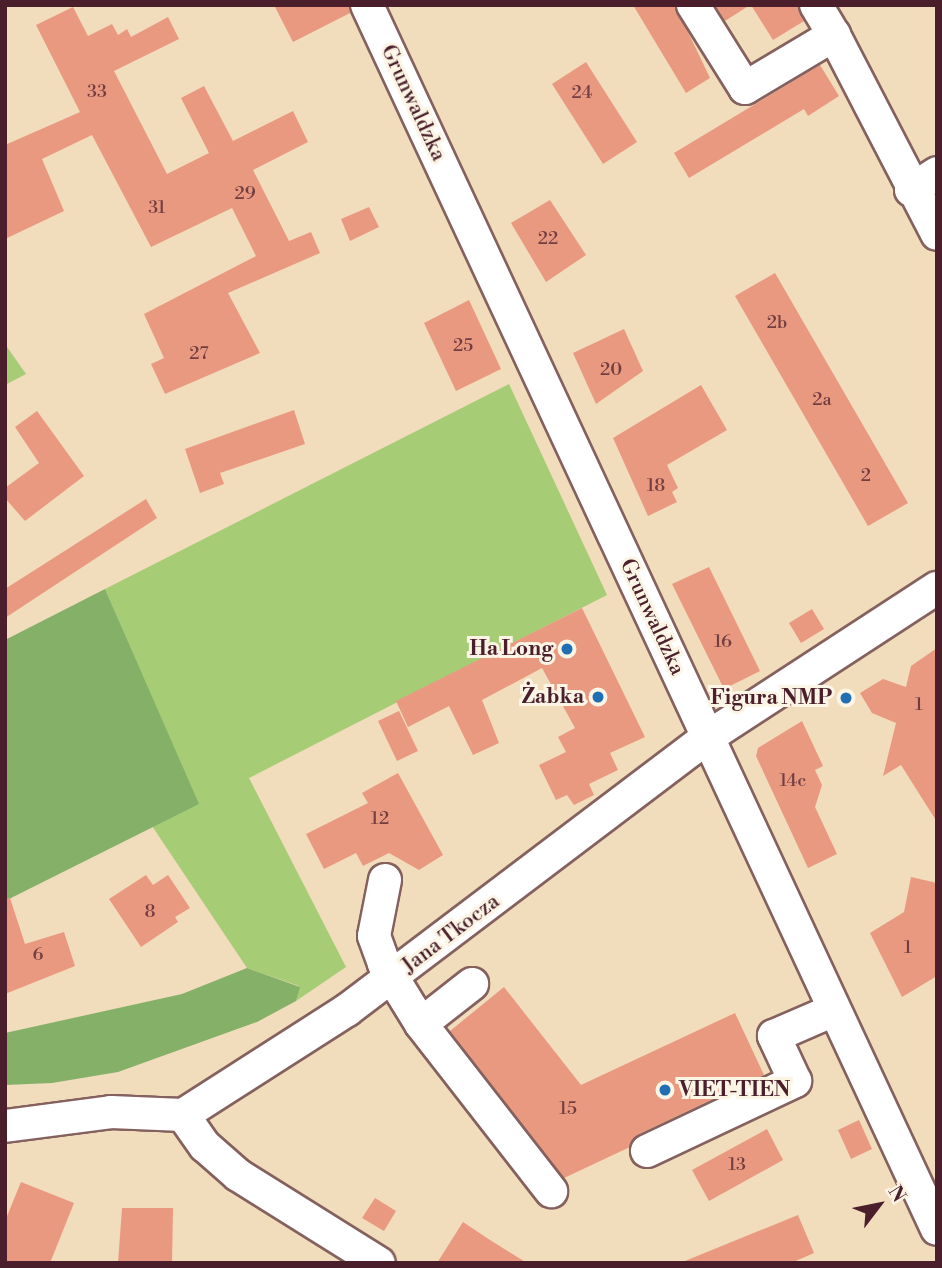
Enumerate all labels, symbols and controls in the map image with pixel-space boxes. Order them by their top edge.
street label: Grunwaldzka [375,41,451,165]
house number: 33 [87,81,107,103]
house number: 24 [571,82,593,104]
house number: 29 [234,183,256,205]
house number: 31 [148,197,166,219]
house number: 22 [538,228,558,250]
house number: 2b [767,312,787,334]
house number: 25 [453,335,473,357]
house number: 27 [189,343,209,365]
house number: 20 [600,359,622,381]
house number: 2a [812,389,832,411]
house number: 2 [861,465,871,487]
house number: 18 [647,475,665,497]
street label: Grunwaldzka [614,555,690,679]
house number: 16 [714,631,732,653]
place label: Ha Long [470,636,553,662]
marker: Ha Long [559,641,575,657]
place label: Żabka [522,684,584,710]
place label: Figura NMP [710,685,832,711]
marker: Żabka [590,689,606,705]
marker: Figura NMP [838,690,854,706]
house number: 1 [915,694,923,716]
house number: 14c [780,770,806,792]
house number: 12 [371,808,389,830]
street label: Jana Tkocza [397,889,505,979]
house number: 8 [144,901,156,923]
house number: 1 [904,937,912,959]
house number: 6 [33,944,43,966]
place label: VIET-TIEN [679,1077,790,1103]
marker: VIET-TIEN [657,1082,673,1098]
house number: 15 [559,1098,577,1120]
house number: 13 [728,1154,746,1176]
north arrow [844,1170,914,1240]
text: N [883,1181,911,1207]

